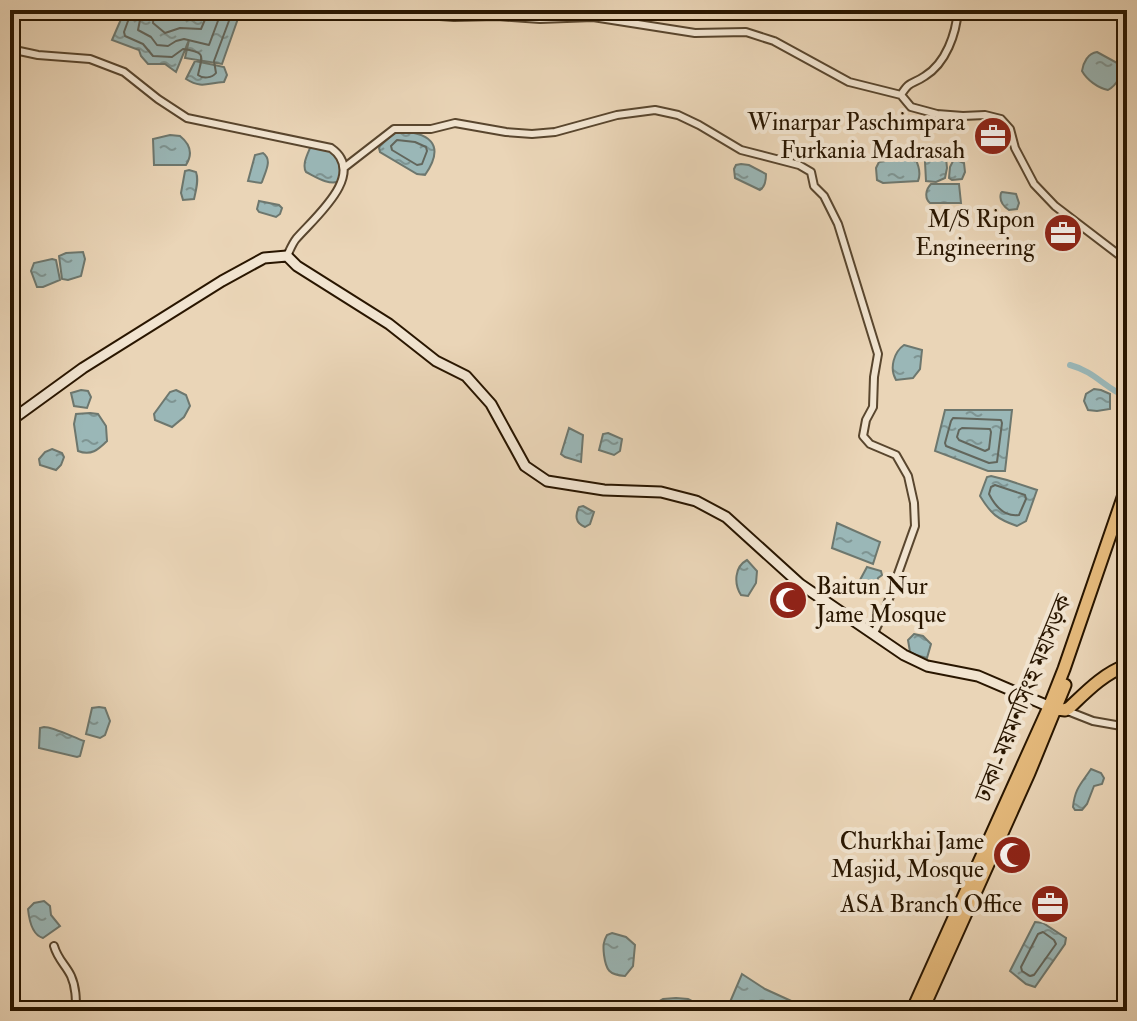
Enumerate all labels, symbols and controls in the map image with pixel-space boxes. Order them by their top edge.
place label: Winarpar Paschimpara Furkania Madrasah [746,107,966,166]
office icon: Winarpar Paschimpara Furkania Madrasah [972,115,1014,157]
place label: M/S Ripon Engineering [915,204,1036,263]
office icon: M/S Ripon Engineering [1042,212,1084,254]
place label: Baitun Nur Jame Mosque [815,571,946,630]
mosque icon: Baitun Nur Jame Mosque [767,579,809,621]
street label: ঢাকা-ময়মনসিংহ মহাসড়ক [967,589,1080,807]
place label: Churkhai Jame Masjid, Mosque [831,826,984,885]
mosque icon: Churkhai Jame Masjid, Mosque [991,834,1033,876]
office icon: ASA Branch Office [1029,883,1071,925]
place label: ASA Branch Office [839,889,1022,920]

